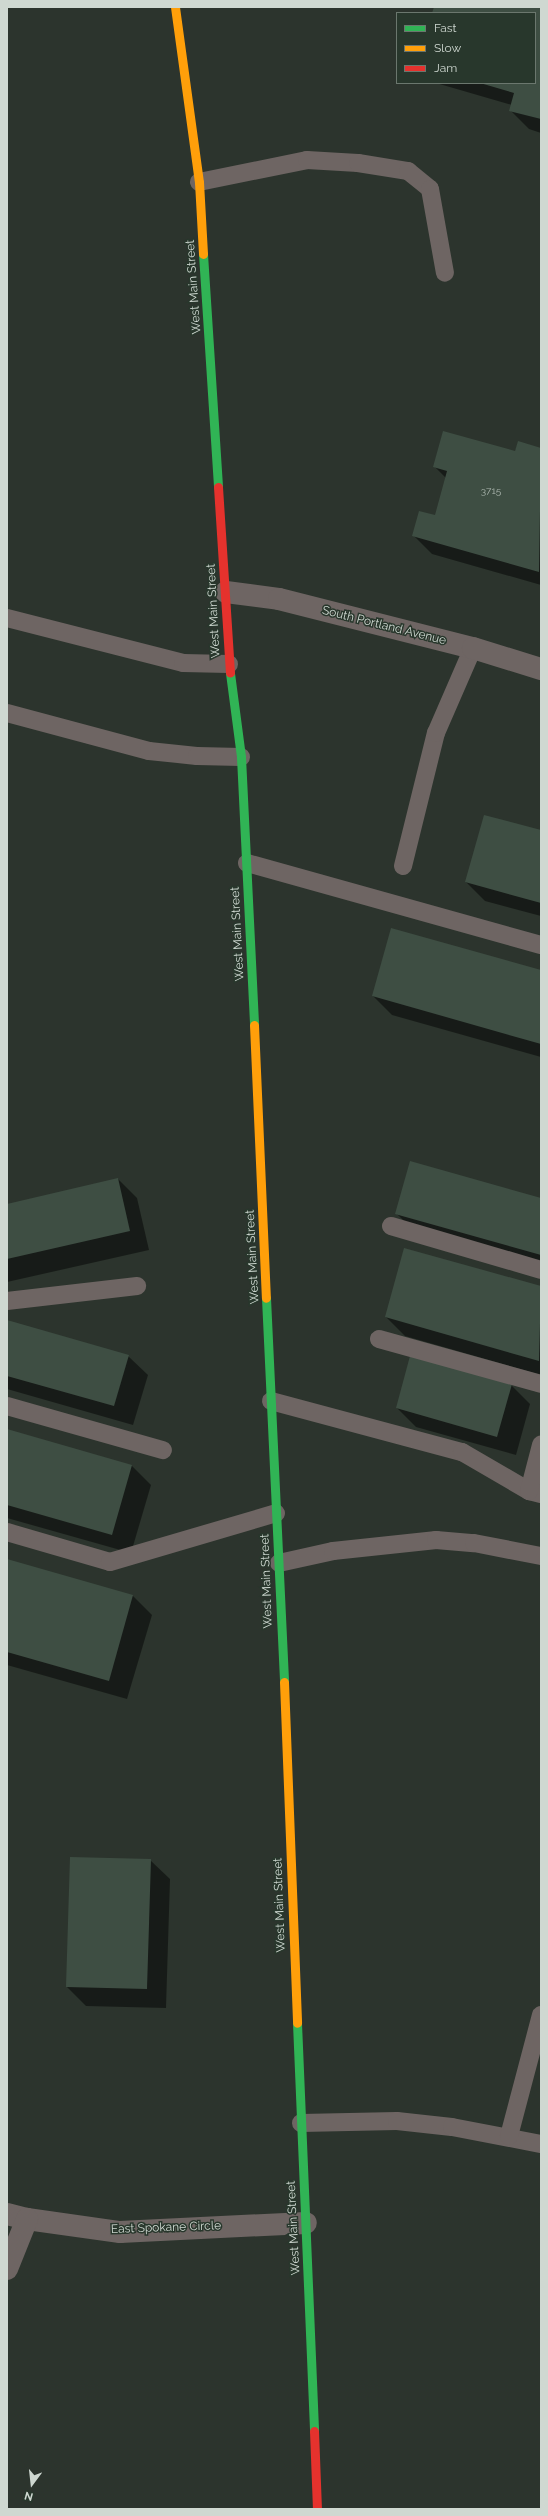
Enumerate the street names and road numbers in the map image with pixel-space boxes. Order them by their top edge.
street label: West Main Street [184,239,204,335]
street label: West Main Street [204,563,224,659]
street label: South Portland Avenue [320,604,448,648]
street label: West Main Street [228,886,248,982]
street label: West Main Street [243,1209,263,1305]
street label: West Main Street [258,1533,276,1629]
street label: West Main Street [271,1857,289,1953]
street label: West Main Street [284,2180,304,2276]
street label: East Spokane Circle [111,2219,221,2237]

